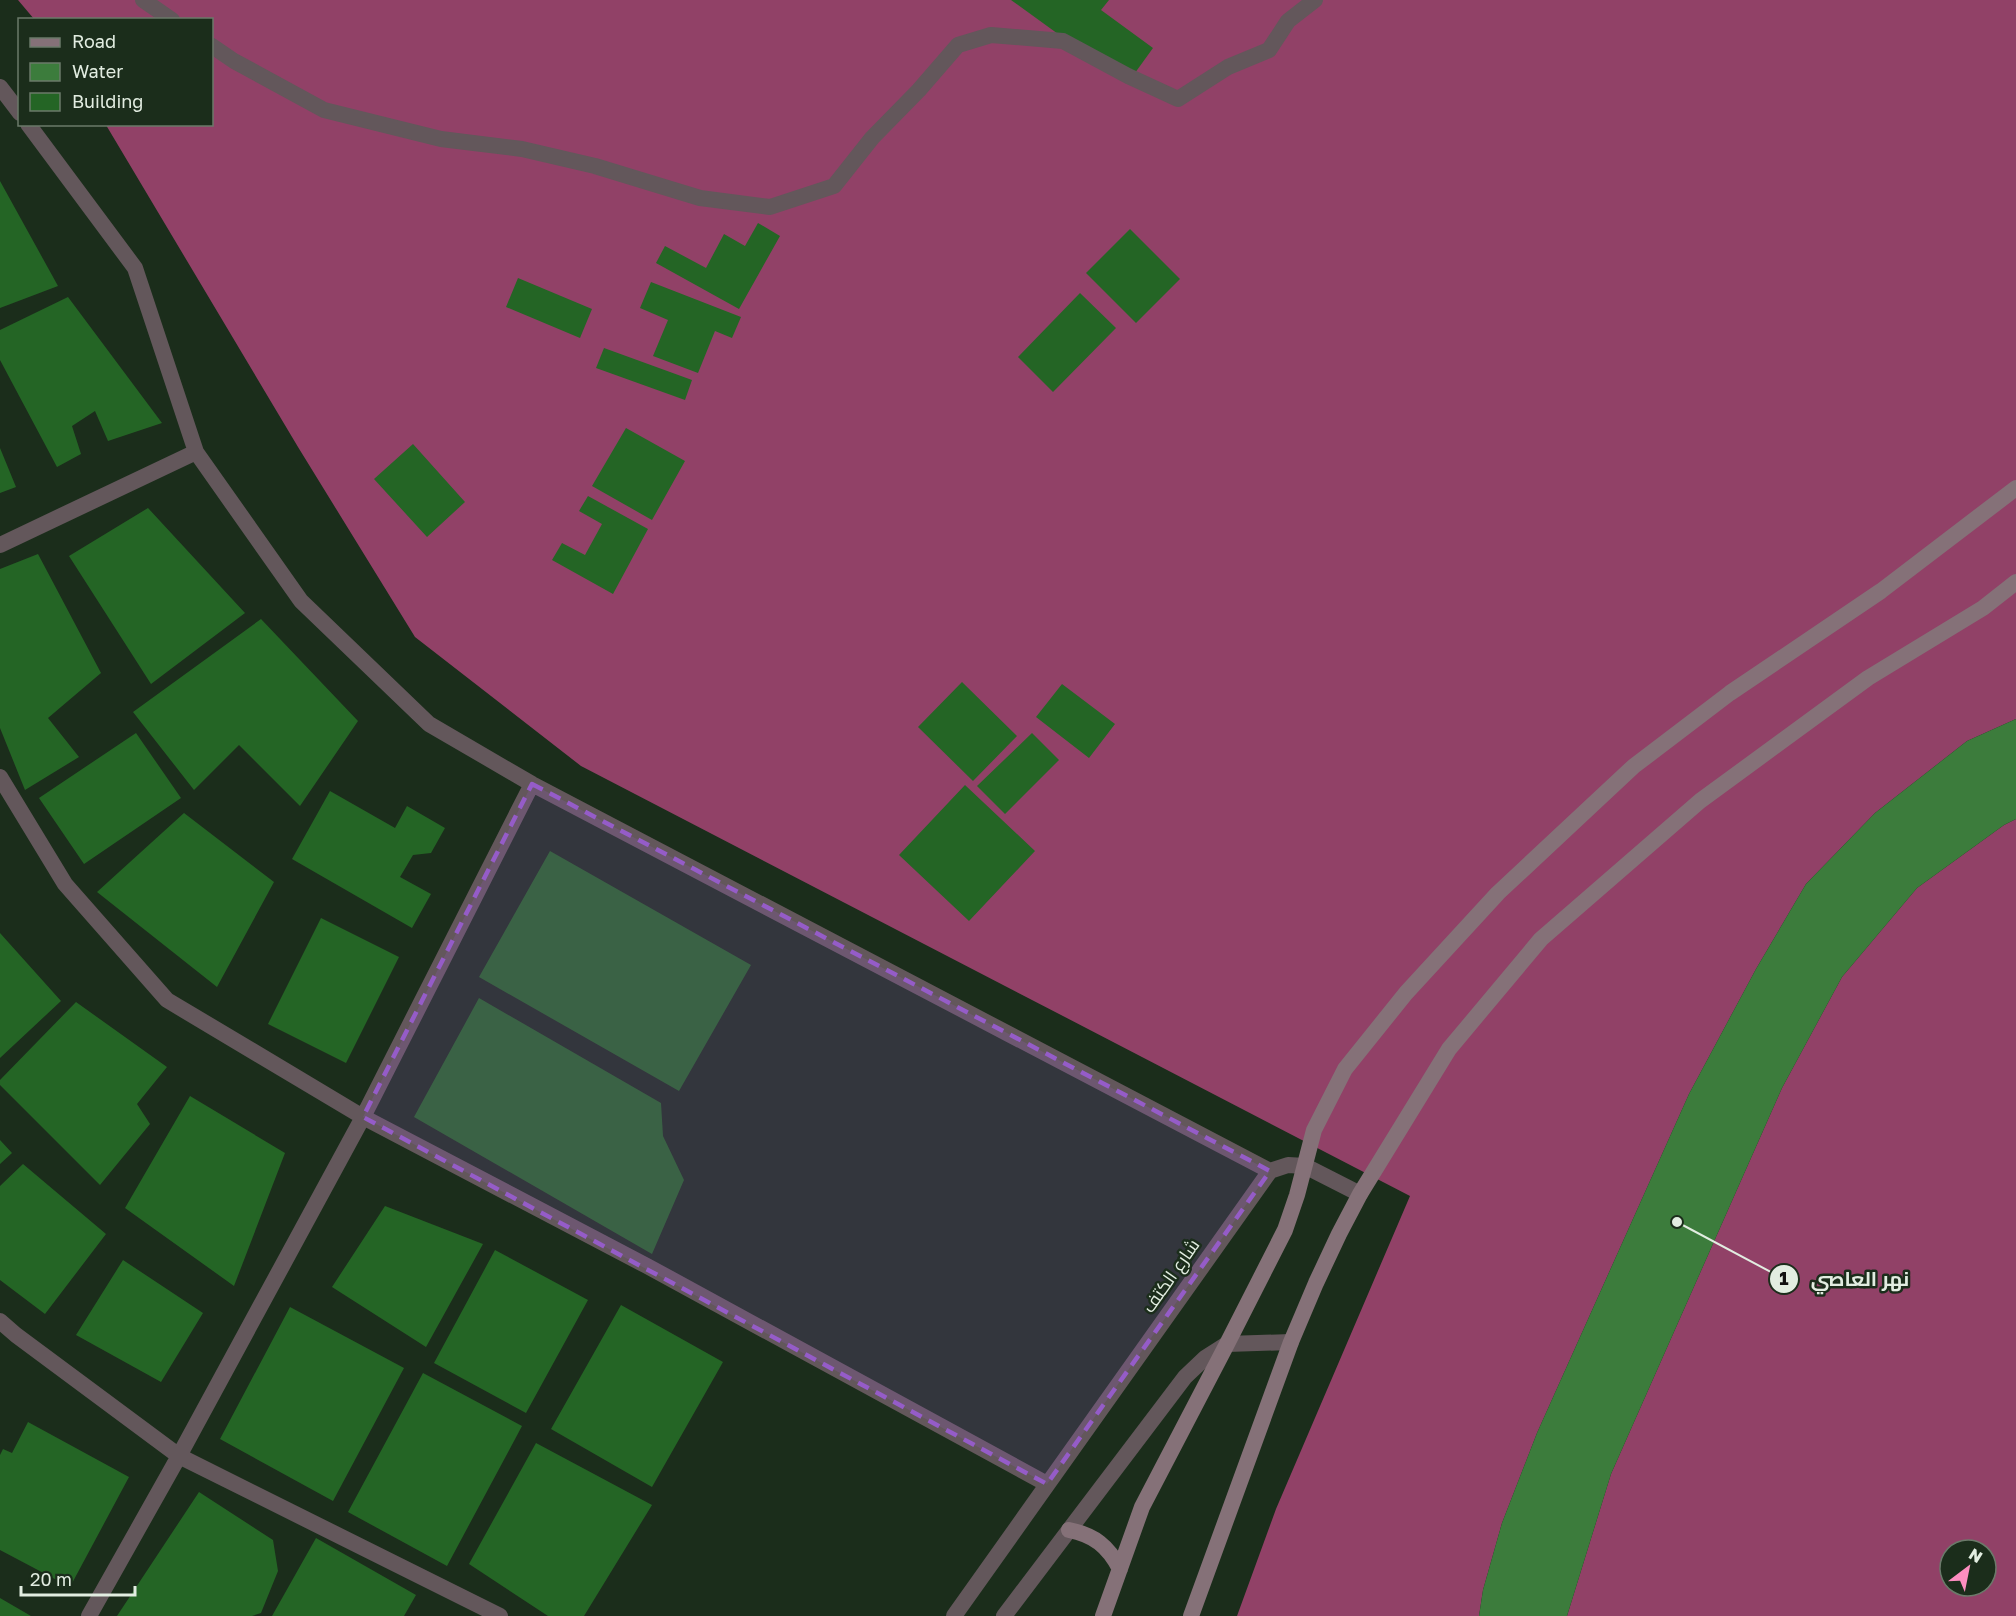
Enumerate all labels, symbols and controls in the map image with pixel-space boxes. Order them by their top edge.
legend [18,18,213,126]
text: Road [72,30,116,52]
text: Water [72,60,123,82]
text: Building [72,90,143,112]
street label: شارع الكتف [1137,1234,1205,1318]
callout: نهر العاصي [1769,1260,1922,1298]
text: نهر العاصي [1811,1266,1909,1295]
text: 1 [1779,1267,1789,1289]
north arrow [1938,1538,1998,1598]
text: N [1965,1544,1986,1567]
scale bar [21,1559,135,1597]
text: 20 m [30,1568,72,1590]

